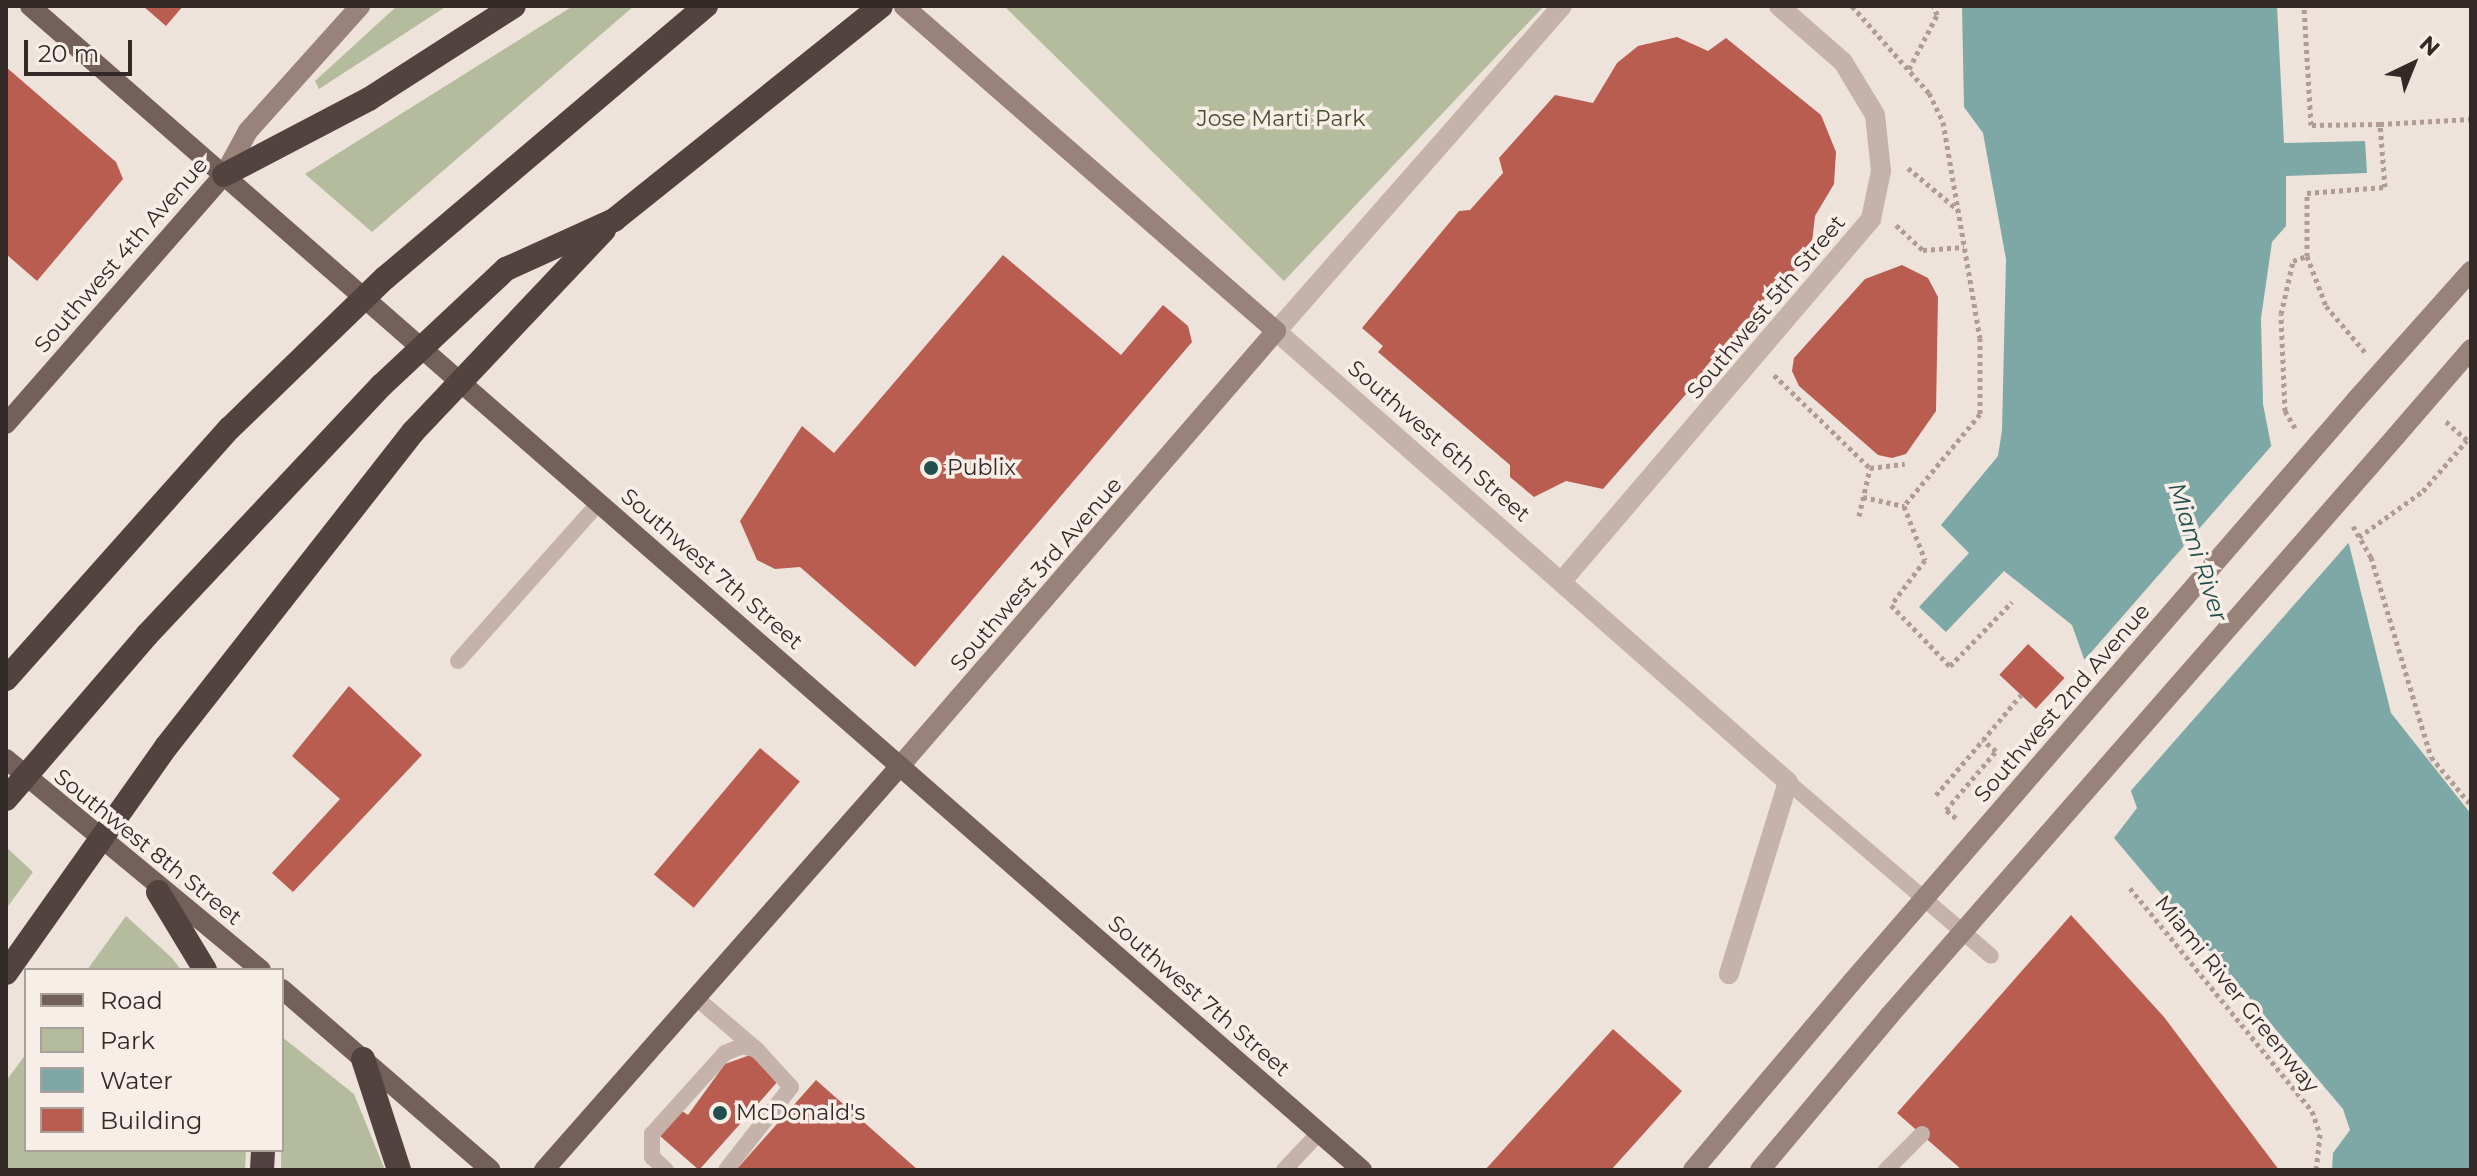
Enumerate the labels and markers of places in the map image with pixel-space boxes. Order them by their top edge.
place label: Publix [947,455,1016,481]
marker: Publix [922,459,940,477]
place label: McDonald's [736,1100,865,1126]
marker: McDonald's [711,1104,729,1122]

